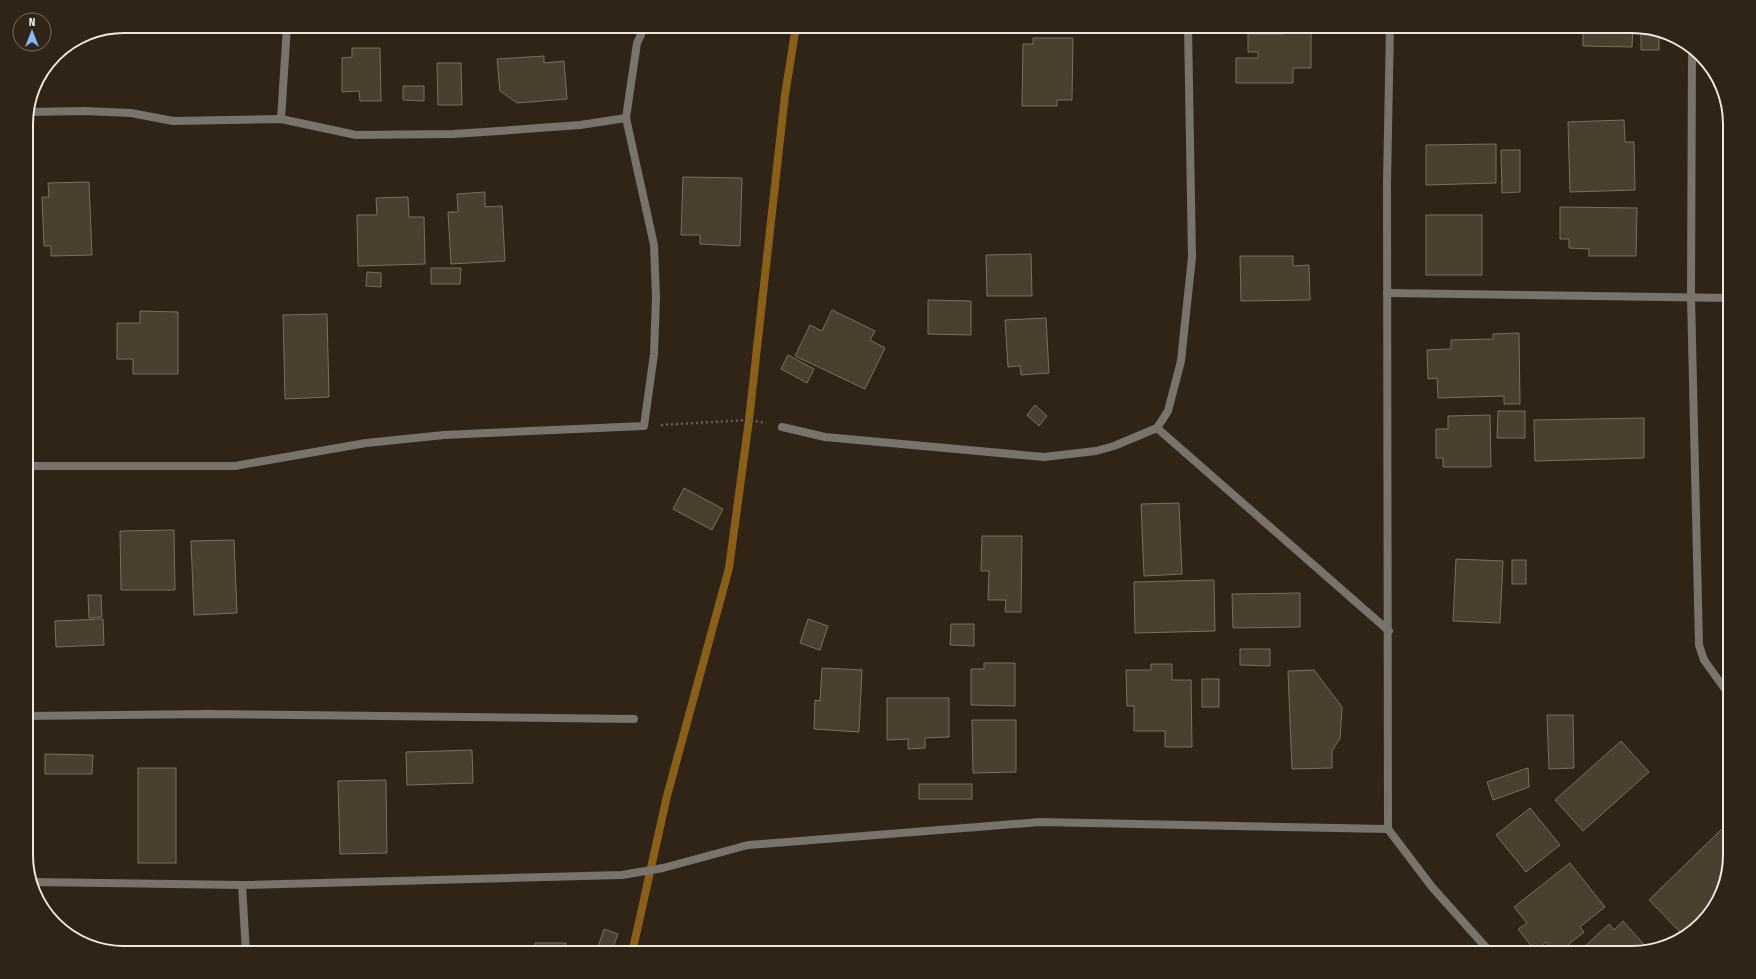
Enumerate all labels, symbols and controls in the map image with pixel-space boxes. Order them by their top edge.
north arrow [12,12,52,52]
text: N [29,16,35,29]

